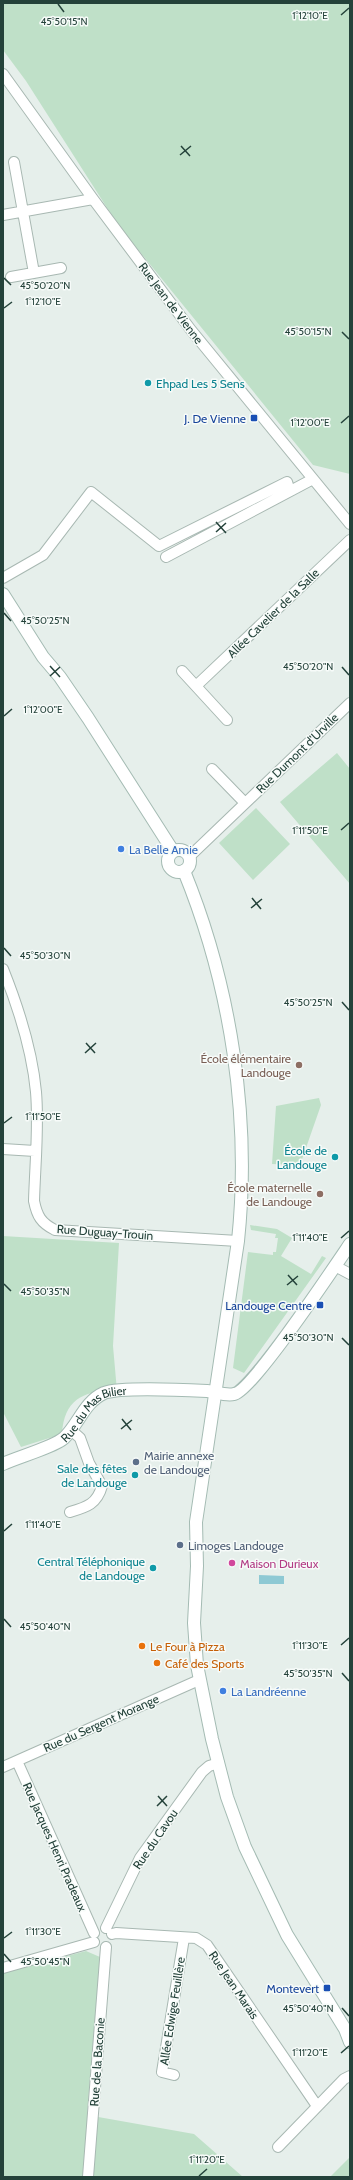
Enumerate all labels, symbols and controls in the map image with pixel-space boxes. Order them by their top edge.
text: 1°12'10"E [292,9,328,22]
text: 45°50'15"N [40,15,88,28]
street label: Rue Jean de Vienne [136,259,206,347]
text: 45°50'20"N [20,279,70,292]
text: 1°12'10"E [25,295,61,308]
text: 45°50'15"N [284,325,332,338]
place label: Ehpad Les 5 Sens [156,376,245,391]
marker: Ehpad Les 5 Sens [143,378,153,388]
place label: J. De Vienne [183,411,246,426]
marker: J. De Vienne [249,413,259,423]
text: 1°12'00"E [290,416,330,429]
street label: Allée Cavelier de la Salle [224,565,322,661]
text: 45°50'25"N [20,614,70,627]
text: 45°50'20"N [283,660,333,673]
text: 1°12'00"E [23,703,63,716]
street label: Rue Dumont d'Urville [253,710,341,796]
text: 1°11'50"E [292,824,328,837]
place label: La Belle Amie [129,842,198,857]
marker: La Belle Amie [116,844,126,854]
text: 45°50'30"N [20,949,70,962]
text: 45°50'25"N [283,996,333,1009]
place label: École élémentaire Landouge [200,1051,291,1080]
marker: École élémentaire Landouge [294,1060,304,1070]
text: 1°11'50"E [25,1110,61,1123]
place label: École de Landouge [277,1143,327,1172]
marker: École de Landouge [330,1152,340,1162]
place label: École maternelle de Landouge [227,1180,312,1209]
marker: École maternelle de Landouge [315,1189,325,1199]
street label: Rue Duguay-Trouin [56,1221,154,1243]
text: 1°11'40"E [292,1231,328,1244]
text: 45°50'35"N [20,1285,70,1298]
place label: Landouge Centre [225,1298,312,1313]
marker: Landouge Centre [315,1300,325,1310]
text: 45°50'30"N [283,1331,333,1344]
street label: Rue du Mas Bilier [57,1382,127,1445]
place label: Mairie annexe de Landouge [144,1448,214,1477]
marker: Mairie annexe de Landouge [131,1457,141,1467]
place label: Sale des fêtes de Landouge [57,1461,127,1490]
marker: Sale des fêtes de Landouge [130,1470,140,1480]
text: 1°11'40"E [25,1518,61,1531]
place label: Limoges Landouge [188,1538,284,1553]
marker: Limoges Landouge [175,1540,185,1550]
place label: Central Téléphonique de Landouge [37,1554,145,1583]
place label: Maison Durieux [240,1556,319,1571]
marker: Maison Durieux [227,1558,237,1568]
marker: Central Téléphonique de Landouge [148,1563,158,1573]
text: 45°50'40"N [19,1620,71,1633]
place label: Le Four à Pizza [150,1639,225,1654]
text: 1°11'30"E [292,1639,328,1652]
marker: Le Four à Pizza [137,1641,147,1651]
place label: Café des Sports [165,1656,244,1671]
marker: Café des Sports [152,1658,162,1668]
text: 45°50'35"N [283,1667,333,1680]
place label: La Landréenne [231,1684,306,1699]
marker: La Landréenne [218,1686,228,1696]
street label: Rue du Sergent Morange [41,1691,161,1755]
street label: Rue Jacques Henri Pradeaux [20,1780,90,1914]
street label: Rue du Cavou [129,1806,181,1872]
text: 1°11'30"E [25,1925,61,1938]
street label: Rue Jean Marais [206,1948,262,2022]
text: 45°50'45"N [20,1955,70,1968]
street label: Allée Edwige Feuillère [156,1956,188,2066]
place label: Montevert [266,1981,319,1996]
marker: Montevert [322,1983,332,1993]
text: 45°50'40"N [282,2002,334,2015]
street label: Rue de la Baconie [86,2017,108,2107]
text: 1°11'20"E [292,2046,328,2059]
text: 1°11'20"E [189,2153,225,2166]

